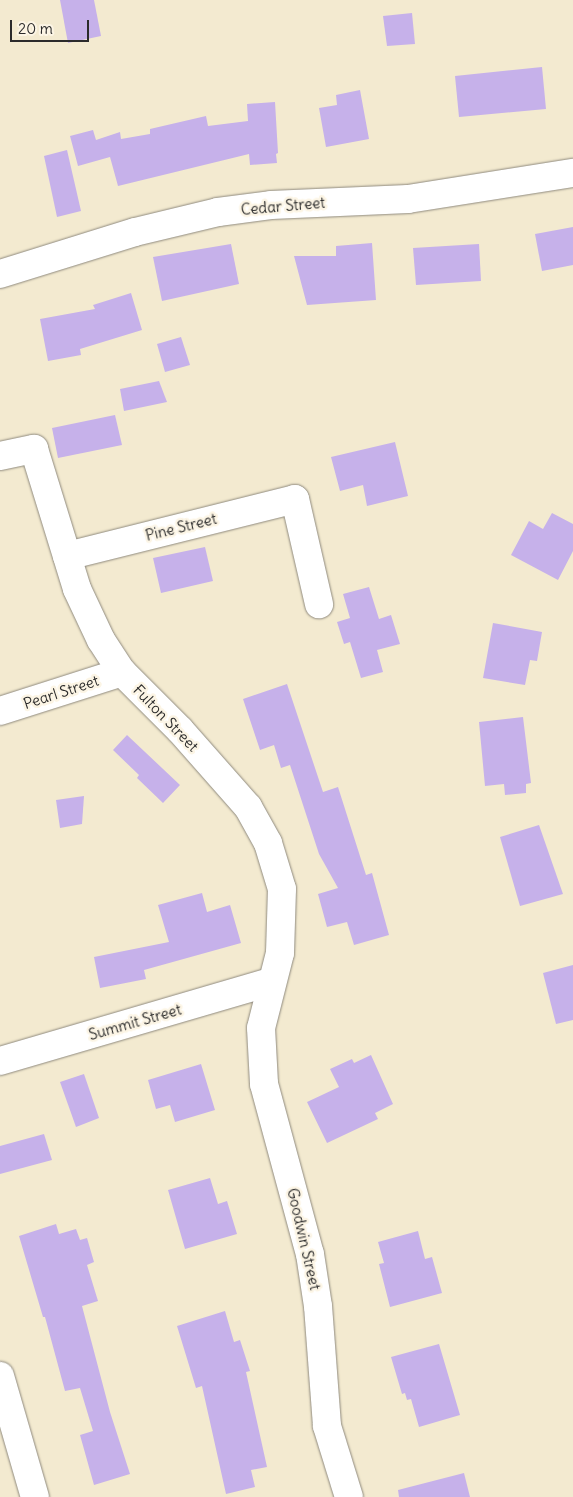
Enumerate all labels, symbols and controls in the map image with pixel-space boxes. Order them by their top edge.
scale bar [12,10,91,42]
text: 20 m [18,19,53,38]
street label: Cedar Street [240,193,326,219]
street label: Pine Street [144,509,218,545]
street label: Pearl Street [21,671,101,713]
street label: Fulton Street [130,681,202,755]
street label: Summit Street [87,1000,183,1044]
street label: Goodwin Street [284,1186,324,1292]

